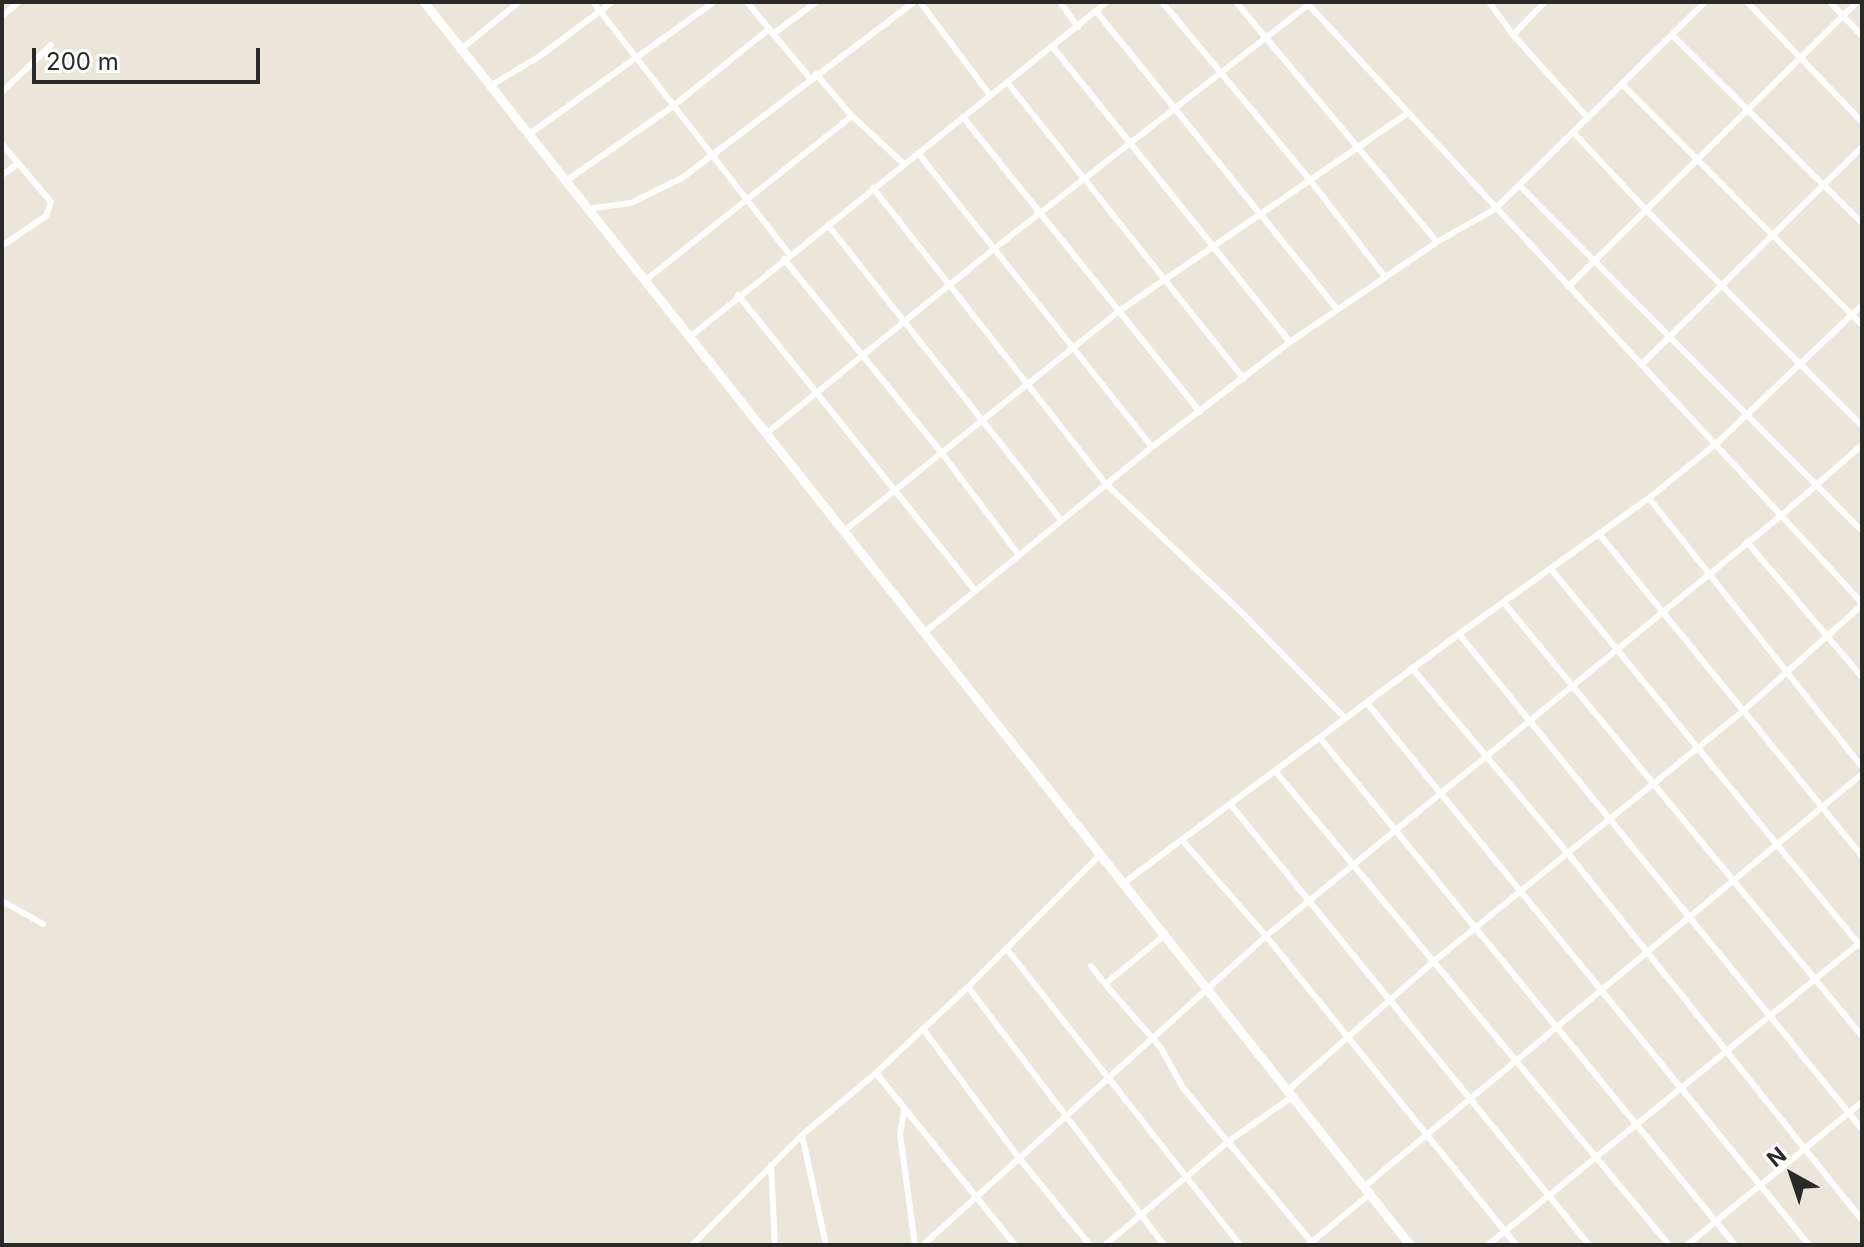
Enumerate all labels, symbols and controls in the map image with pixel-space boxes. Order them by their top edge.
scale bar [36,32,264,82]
text: 200 m [46,47,119,76]
north arrow [1752,1135,1832,1215]
text: N [1762,1141,1791,1172]

